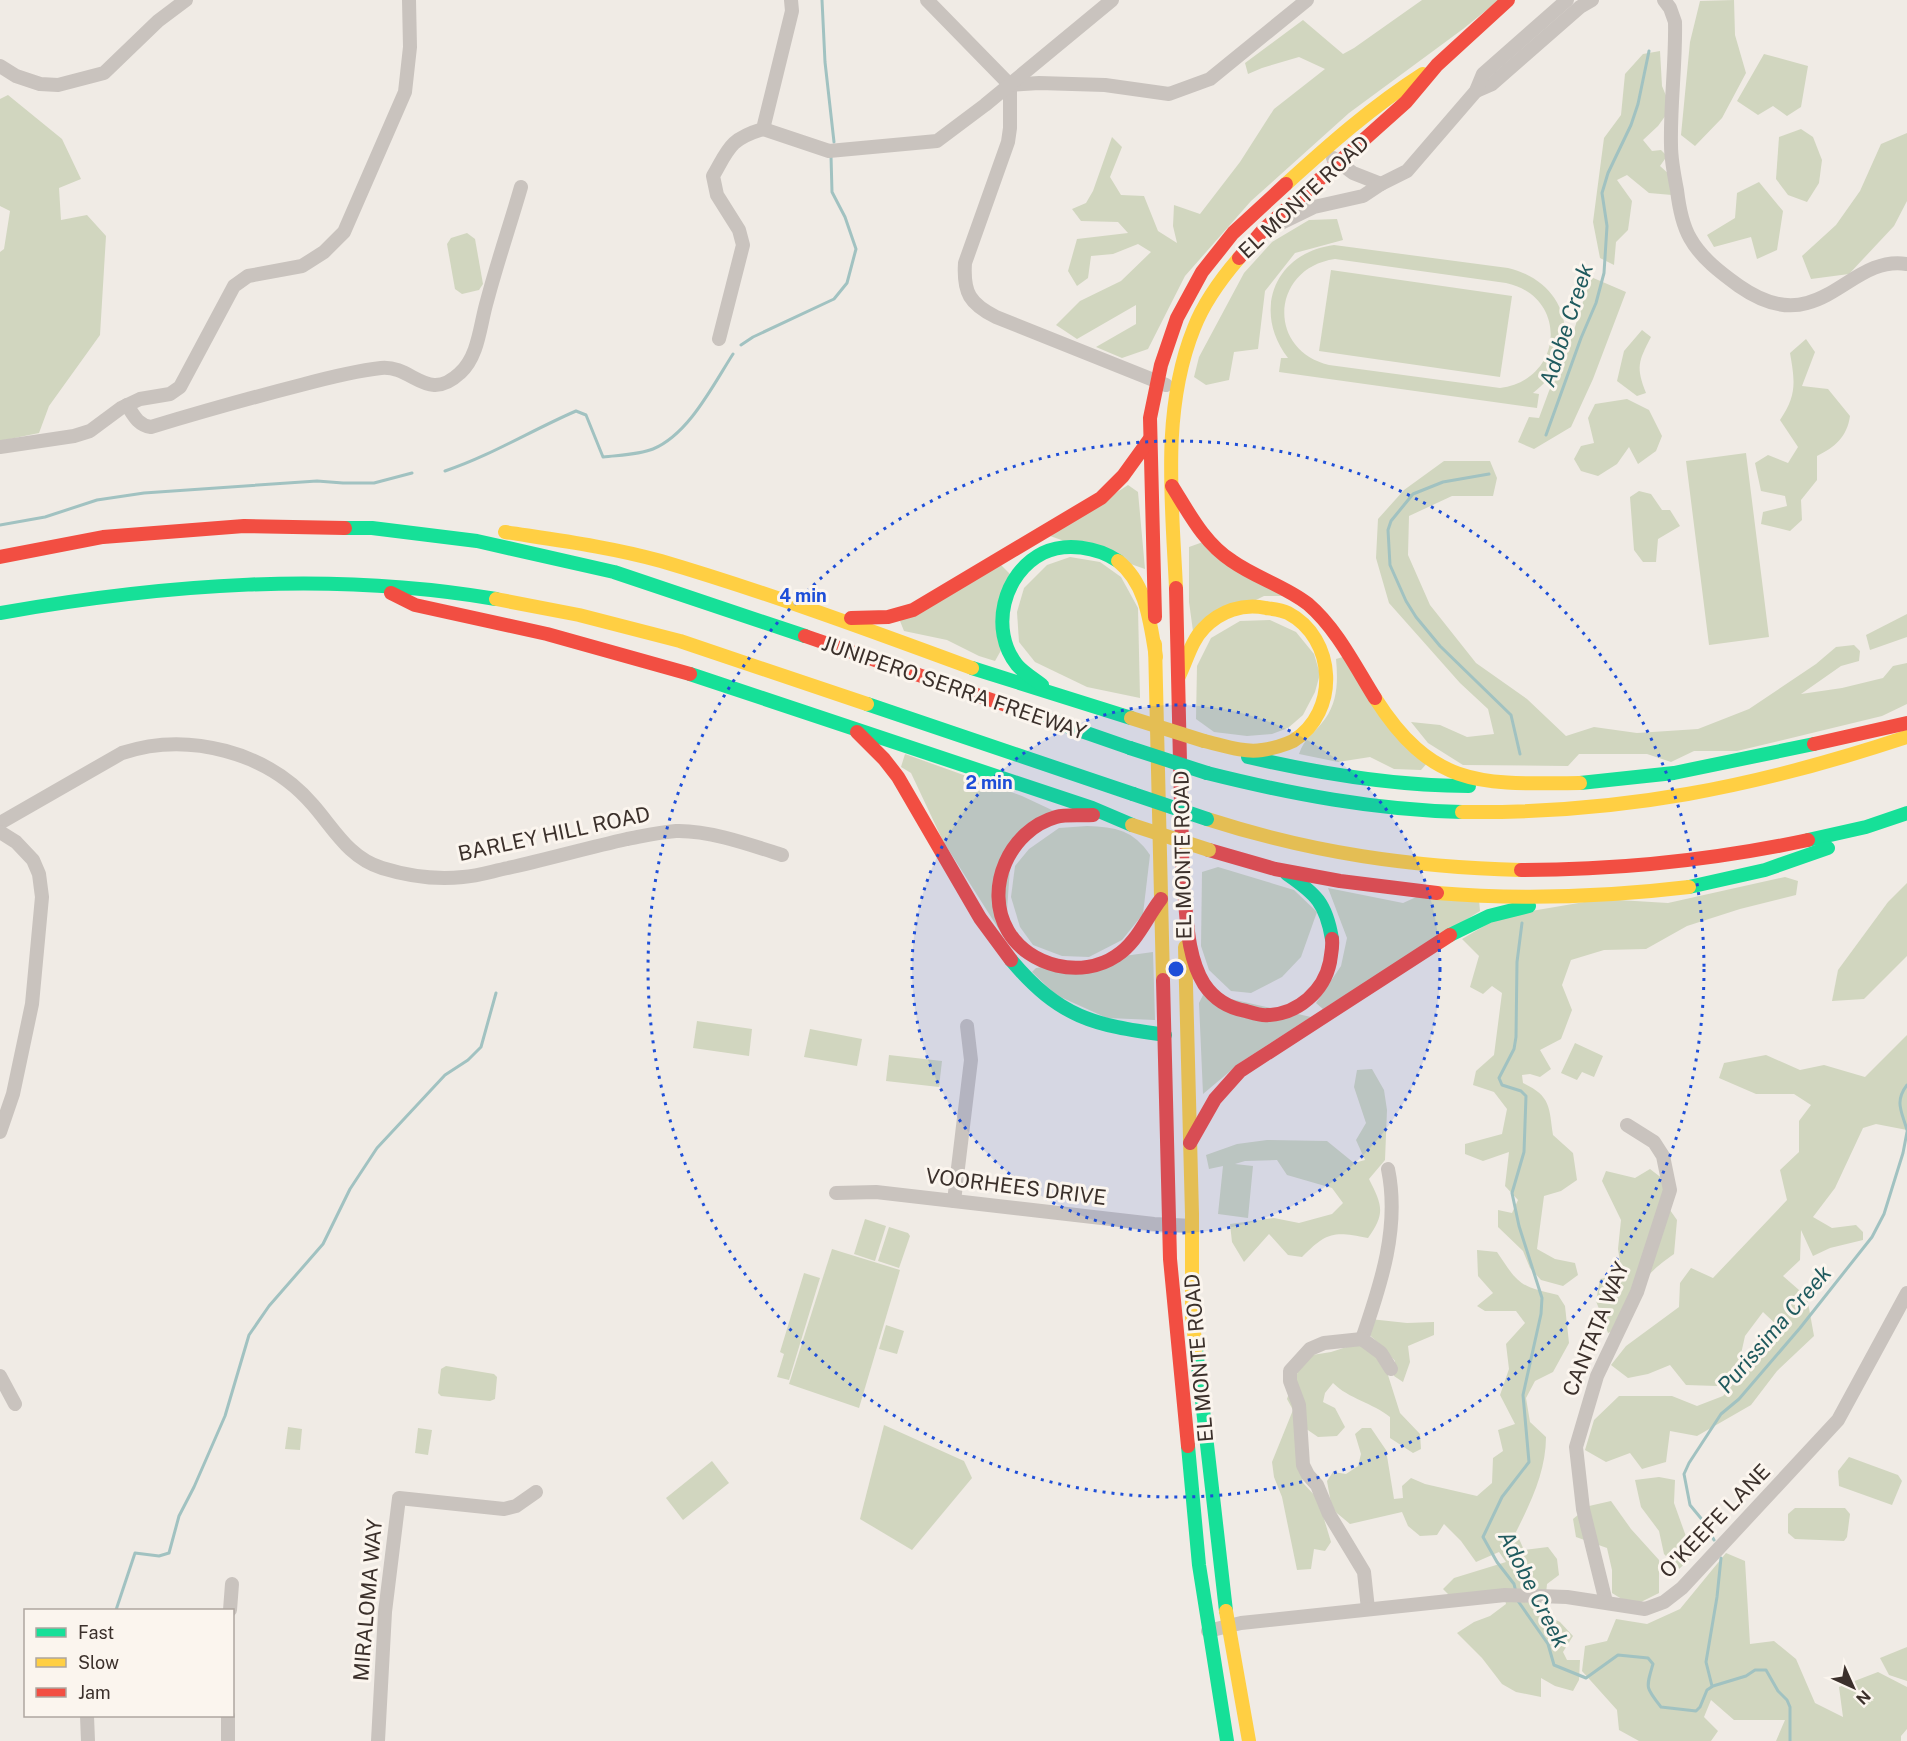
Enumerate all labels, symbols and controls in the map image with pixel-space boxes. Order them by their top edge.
street label: EL MONTE ROAD [1233,130,1374,263]
water label: Adobe Creek [1534,260,1598,390]
text: 4 min [779,585,827,606]
street label: JUNIPERO SERRA FREEWAY [819,630,1090,745]
street label: EL MONTE ROAD [1169,770,1196,940]
text: 2 min [965,772,1013,793]
street label: BARLEY HILL ROAD [456,801,652,866]
centre of rings [1166,959,1186,979]
street label: VOORHEES DRIVE [924,1163,1108,1210]
street label: CANTATA WAY [1557,1258,1634,1400]
water label: Purissima Creek [1712,1260,1836,1398]
street label: EL MONTE ROAD [1179,1273,1218,1443]
street label: O'KEEFE LANE [1654,1459,1775,1583]
street label: MIRALOMA WAY [348,1518,387,1682]
water label: Adobe Creek [1493,1526,1575,1652]
legend [24,1609,234,1717]
text: Fast [78,1622,114,1643]
text: Slow [78,1652,119,1673]
north arrow [1823,1657,1883,1717]
text: Jam [78,1682,111,1703]
text: N [1852,1686,1874,1708]

